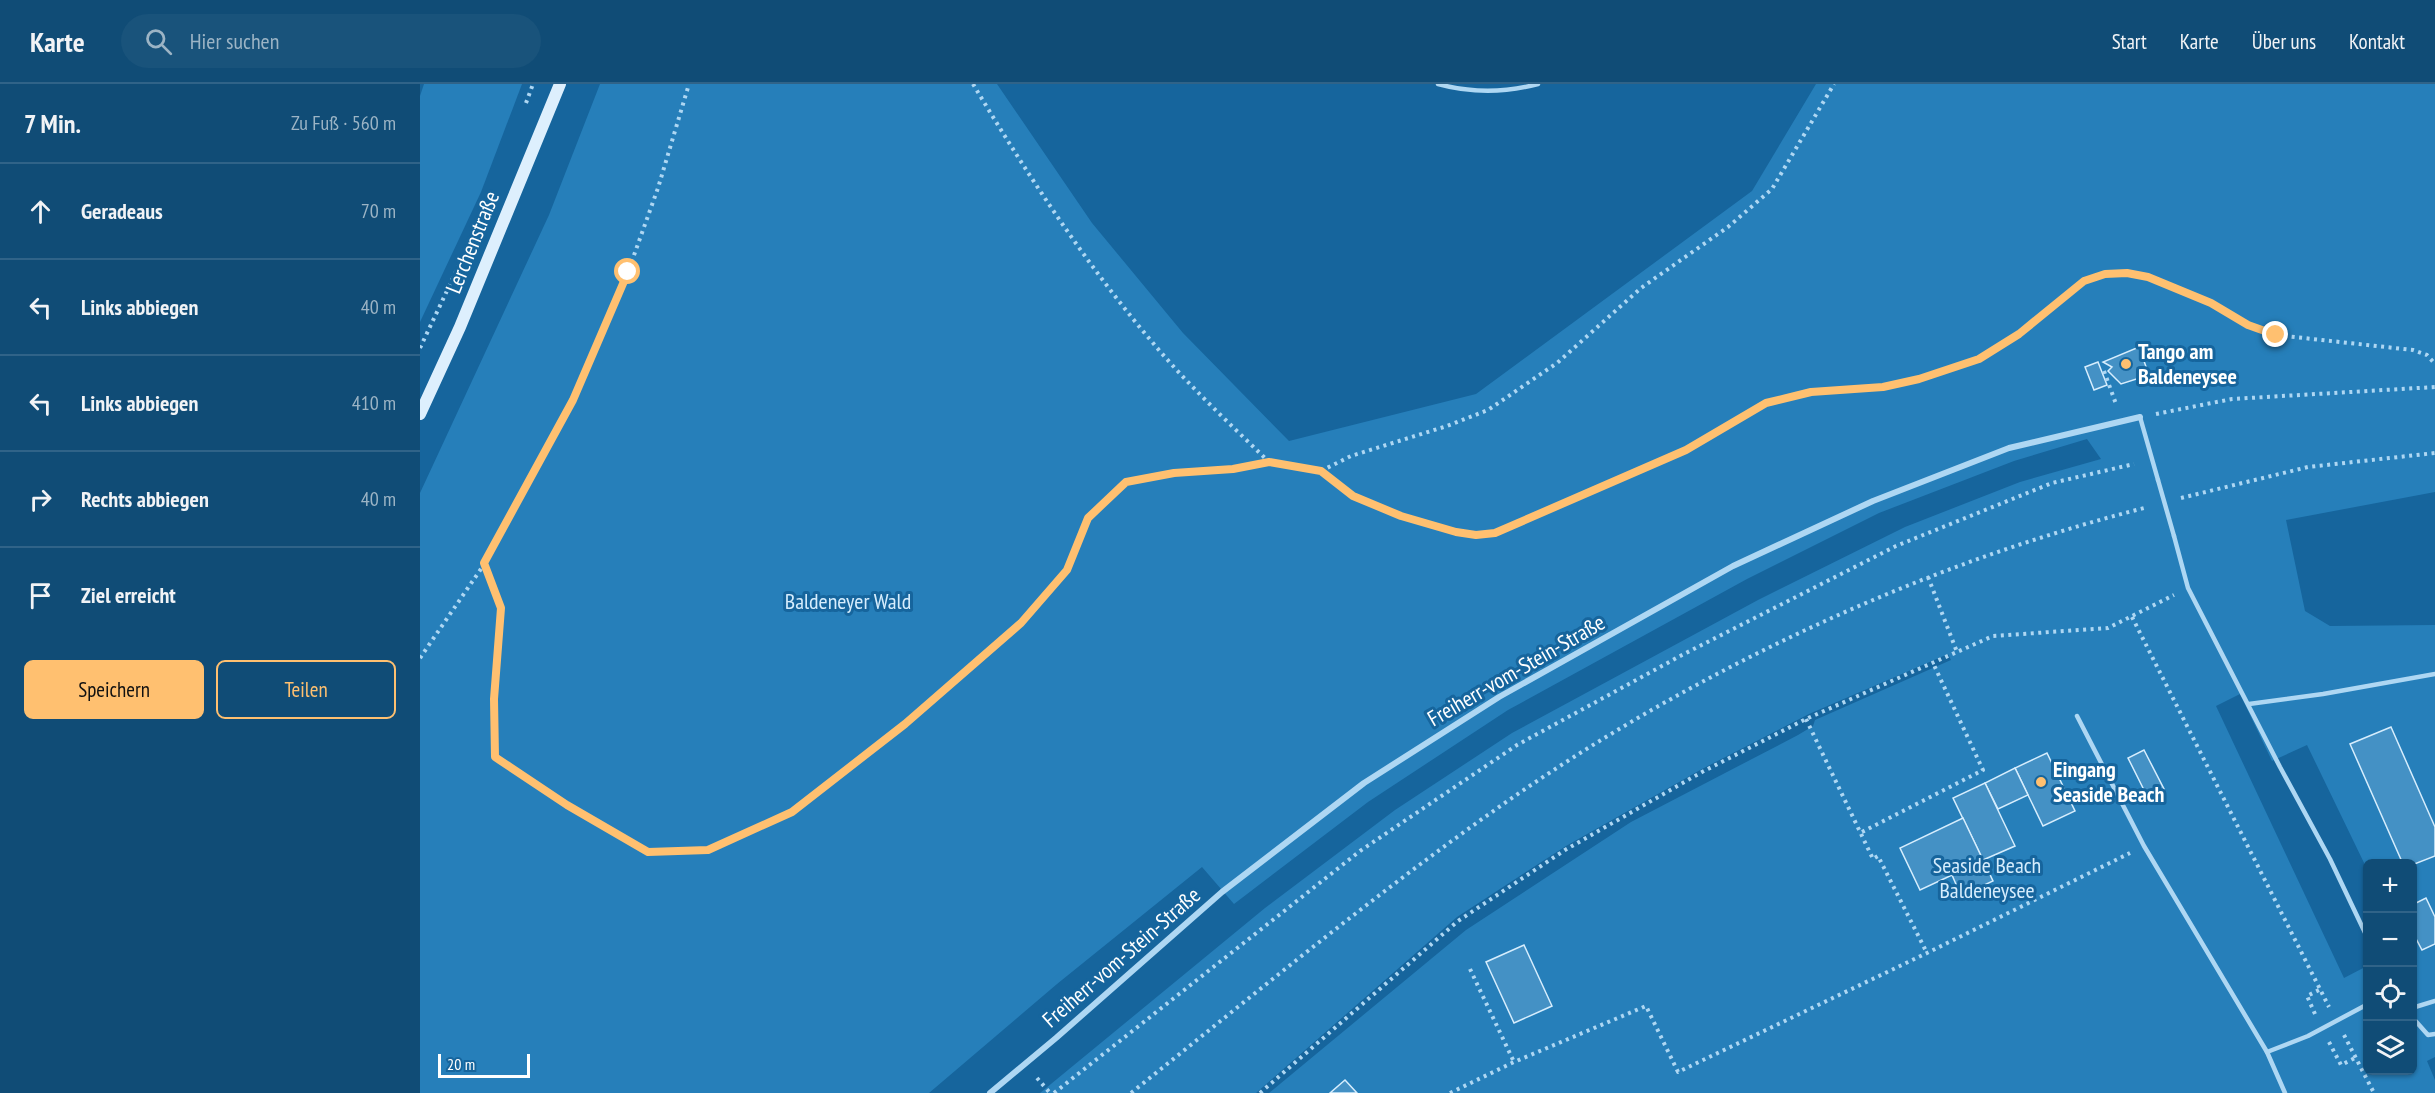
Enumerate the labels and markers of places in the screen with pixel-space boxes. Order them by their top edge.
place label: Tango am Baldeneysee [2138,337,2237,390]
marker: Tango am Baldeneysee [2119,357,2133,371]
place label: Eingang Seaside Beach [2053,755,2165,808]
marker: Eingang Seaside Beach [2034,775,2048,789]

